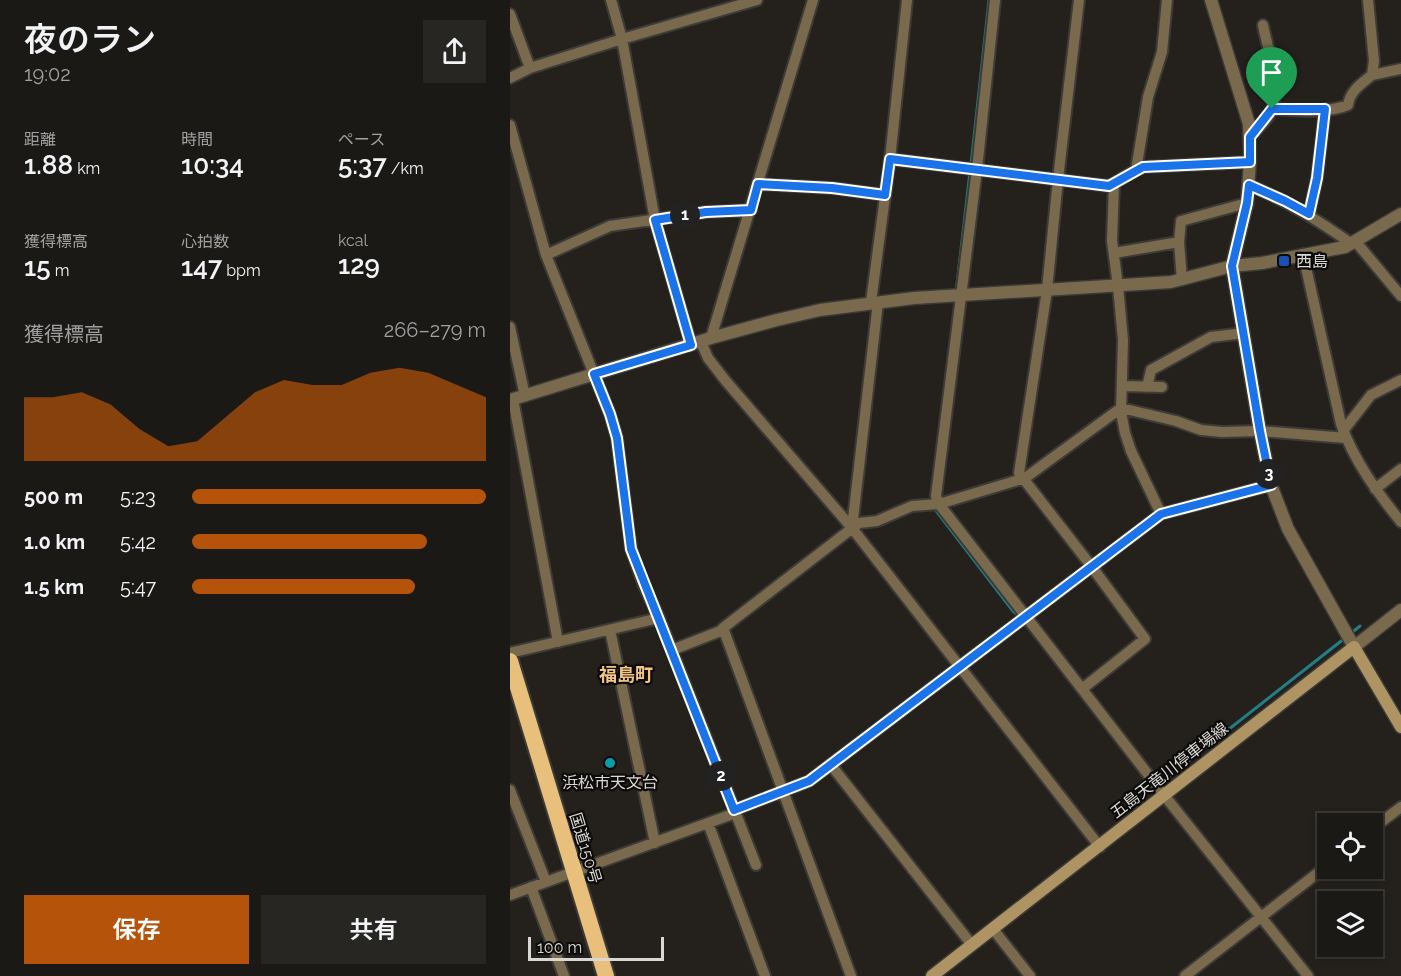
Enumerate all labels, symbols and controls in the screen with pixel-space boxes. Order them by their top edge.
text: 夜のラン [24,20,156,59]
button: share [423,20,486,83]
pin [1246,47,1297,109]
icon: arrive [1255,56,1288,89]
text: 19:02 [24,62,71,86]
text: 距離 [24,130,56,149]
text: 時間 [181,130,213,149]
text: ペース [338,130,385,149]
text: 1.88 [24,150,73,180]
text: 10:34 [181,150,244,180]
text: 5:37 [338,150,387,180]
text: km [73,159,100,178]
text: /km [387,159,424,178]
pin: 1 [670,200,700,230]
text: 1 [681,205,689,224]
text: kcal [338,231,368,250]
text: 獲得標高 [24,232,88,251]
text: 心拍数 [181,232,229,251]
text: 129 [338,250,380,280]
text: 15 [24,252,51,282]
text: 147 [181,252,222,282]
place label: 西島 [1296,252,1328,271]
marker: 西島 [1277,254,1291,268]
text: m [51,261,69,280]
text: bpm [222,261,261,280]
text: 266–279 m [384,318,486,342]
text: 獲得標高 [24,322,104,346]
pin: 3 [1254,459,1284,489]
text: 3 [1265,464,1273,483]
text: 500 m [24,485,83,509]
text: 5:23 [120,485,156,509]
text: 1.0 km [24,530,85,554]
text: 5:42 [120,530,156,554]
text: 1.5 km [24,575,84,599]
text: 5:47 [120,575,156,599]
district label: 福島町 [599,664,653,685]
street label: 五島天竜川停車場線 [1107,719,1232,822]
marker: 浜松市天文台 [603,756,617,770]
pin: 2 [706,761,736,791]
text: 2 [716,766,726,785]
place label: 浜松市天文台 [562,773,658,792]
street label: 国道150号 [566,810,605,886]
map controls [1317,813,1383,957]
button: locate [1317,813,1383,879]
button: layers [1317,891,1383,957]
button: 保存 [24,895,249,964]
button: 共有 [261,895,486,964]
scale bar [528,934,664,962]
text: 100 m [537,938,582,957]

